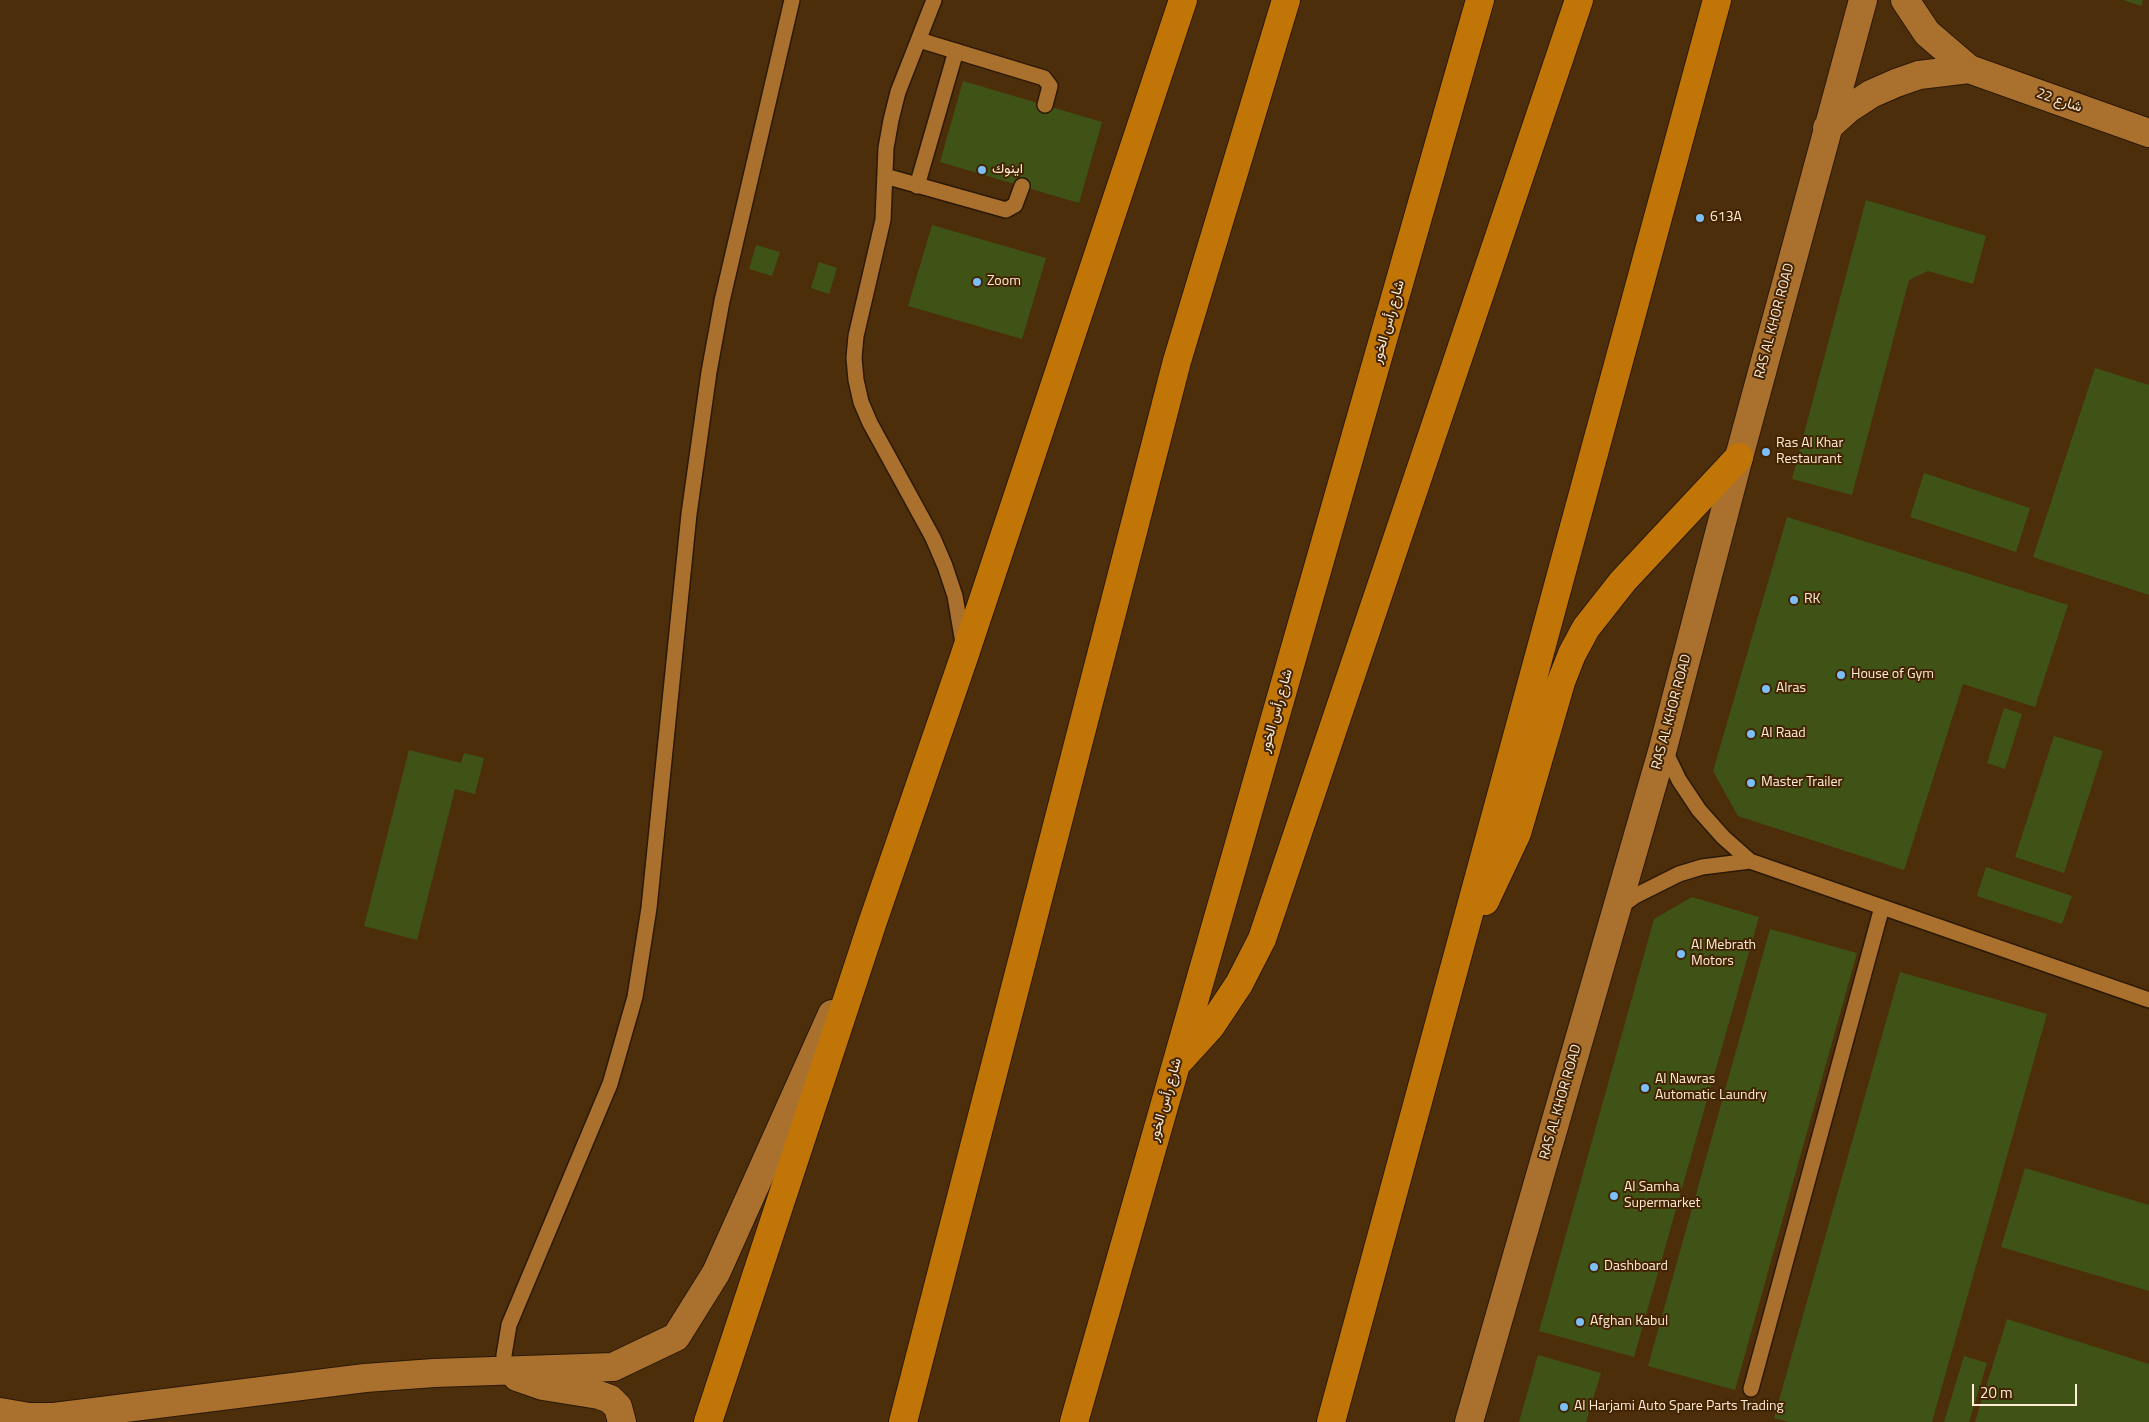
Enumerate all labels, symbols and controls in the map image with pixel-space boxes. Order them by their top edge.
street label: شارع 22 [2034,85,2084,117]
place label: اينوك [992,162,1023,178]
marker: اينوك [976,164,988,176]
place label: 613A [1710,210,1742,226]
marker: 613A [1694,212,1706,224]
street label: RAS AL KHOR ROAD [1751,261,1799,381]
place label: Zoom [987,274,1021,290]
marker: Zoom [971,276,983,288]
street label: شارع رأس الخور [1369,278,1409,366]
place label: Ras Al Khar Restaurant [1776,436,1843,468]
marker: Ras Al Khar Restaurant [1760,446,1772,458]
place label: RK [1804,592,1821,608]
marker: RK [1788,594,1800,606]
street label: RAS AL KHOR ROAD [1648,652,1696,772]
street label: شارع رأس الخور [1257,667,1297,755]
place label: House of Gym [1851,667,1934,683]
marker: House of Gym [1835,669,1847,681]
place label: Alras [1776,681,1806,697]
marker: Alras [1760,683,1772,695]
place label: Al Raad [1761,726,1806,742]
marker: Al Raad [1745,728,1757,740]
place label: Master Trailer [1761,775,1842,791]
marker: Master Trailer [1745,777,1757,789]
place label: Al Mebrath Motors [1691,938,1756,970]
marker: Al Mebrath Motors [1675,948,1687,960]
street label: RAS AL KHOR ROAD [1537,1042,1585,1162]
street label: شارع رأس الخور [1146,1056,1186,1144]
place label: Al Nawras Automatic Laundry [1655,1072,1767,1104]
marker: Al Nawras Automatic Laundry [1639,1082,1651,1094]
place label: Al Samha Supermarket [1624,1180,1700,1212]
marker: Al Samha Supermarket [1608,1190,1620,1202]
place label: Dashboard [1604,1259,1668,1275]
marker: Dashboard [1588,1261,1600,1273]
place label: Afghan Kabul [1590,1314,1668,1330]
marker: Afghan Kabul [1574,1316,1586,1328]
scale bar [1974,1374,2079,1406]
text: 20 m [1980,1381,2013,1404]
place label: Al Harjami Auto Spare Parts Trading [1574,1399,1784,1415]
marker: Al Harjami Auto Spare Parts Trading [1558,1401,1570,1413]

